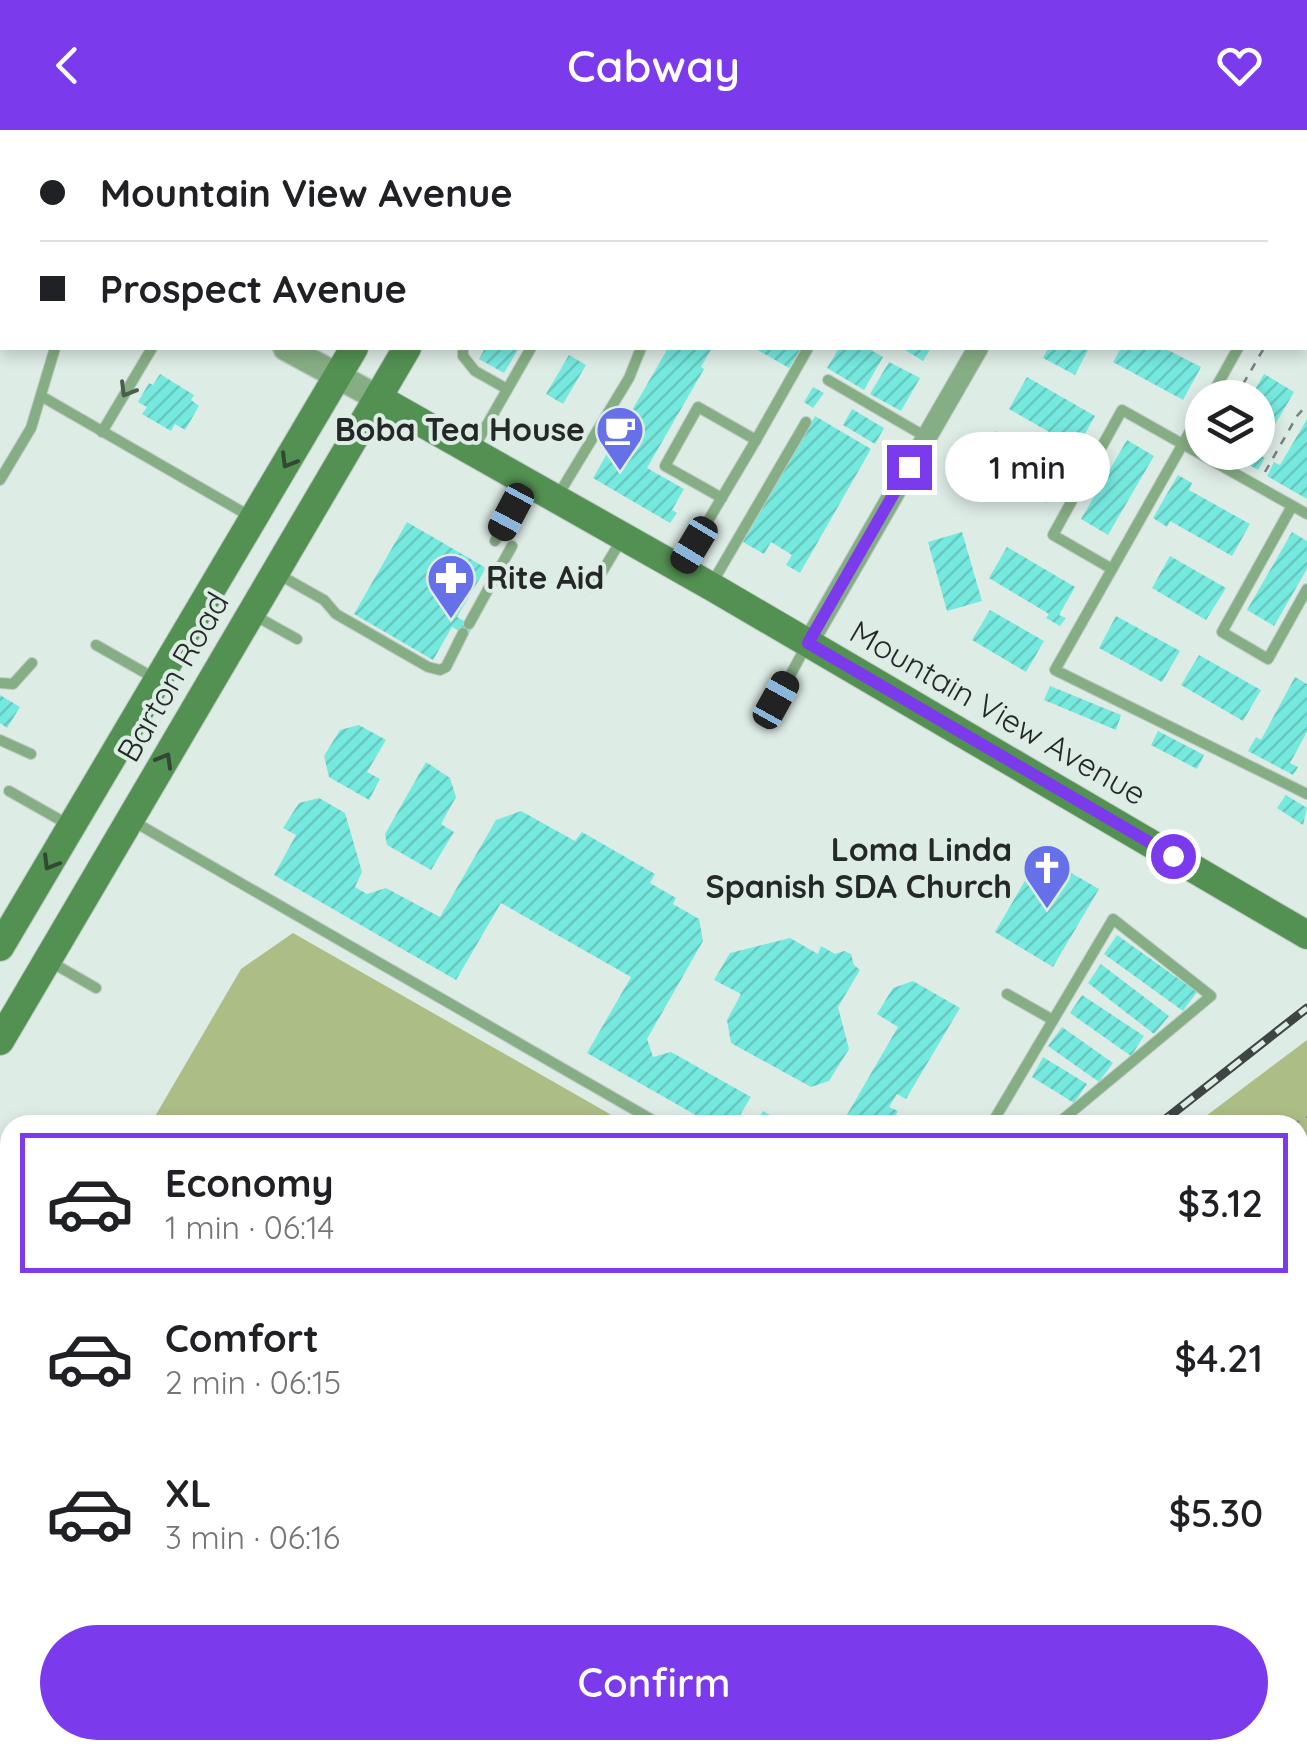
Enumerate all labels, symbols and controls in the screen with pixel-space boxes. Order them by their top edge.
text: Cabway [567,37,740,93]
icon: back [40,38,95,93]
icon: heart [1212,38,1267,93]
text: Mountain View Avenue [100,169,513,217]
text: Prospect Avenue [100,265,407,313]
one-way arrow [120,379,139,397]
map controls [1185,380,1275,470]
button: layers [1185,380,1275,470]
cafe icon: Boba Tea House [594,404,646,472]
place label: Boba Tea House [335,409,585,449]
callout: 1 min [944,432,1109,502]
route end [887,445,932,490]
text: 1 min [989,447,1066,487]
one-way arrow [281,450,300,468]
car [484,478,538,546]
car [666,512,722,578]
pharmacy icon: Rite Aid [425,552,477,620]
place label: Rite Aid [486,557,604,597]
street label: Barton Road [108,585,237,768]
street label: Mountain View Avenue [843,611,1154,813]
car [748,666,804,734]
one-way arrow [152,753,172,771]
place label: Loma Linda Spanish SDA Church [706,829,1012,906]
route start [1151,834,1196,879]
church icon: Loma Linda Spanish SDA Church [1021,842,1073,910]
one-way arrow [43,852,62,870]
icon: car [45,1158,135,1248]
text: Economy [165,1159,334,1207]
text: $3.12 [1178,1179,1263,1227]
text: 1 min · 06:14 [165,1207,334,1247]
icon: car [45,1313,135,1403]
text: Comfort [165,1314,319,1362]
text: $4.21 [1175,1334,1263,1382]
text: 2 min · 06:15 [165,1362,341,1402]
icon: car [45,1468,135,1558]
text: XL [165,1469,211,1517]
text: $5.30 [1169,1489,1263,1537]
text: 3 min · 06:16 [165,1517,340,1557]
button: Confirm [40,1625,1268,1740]

